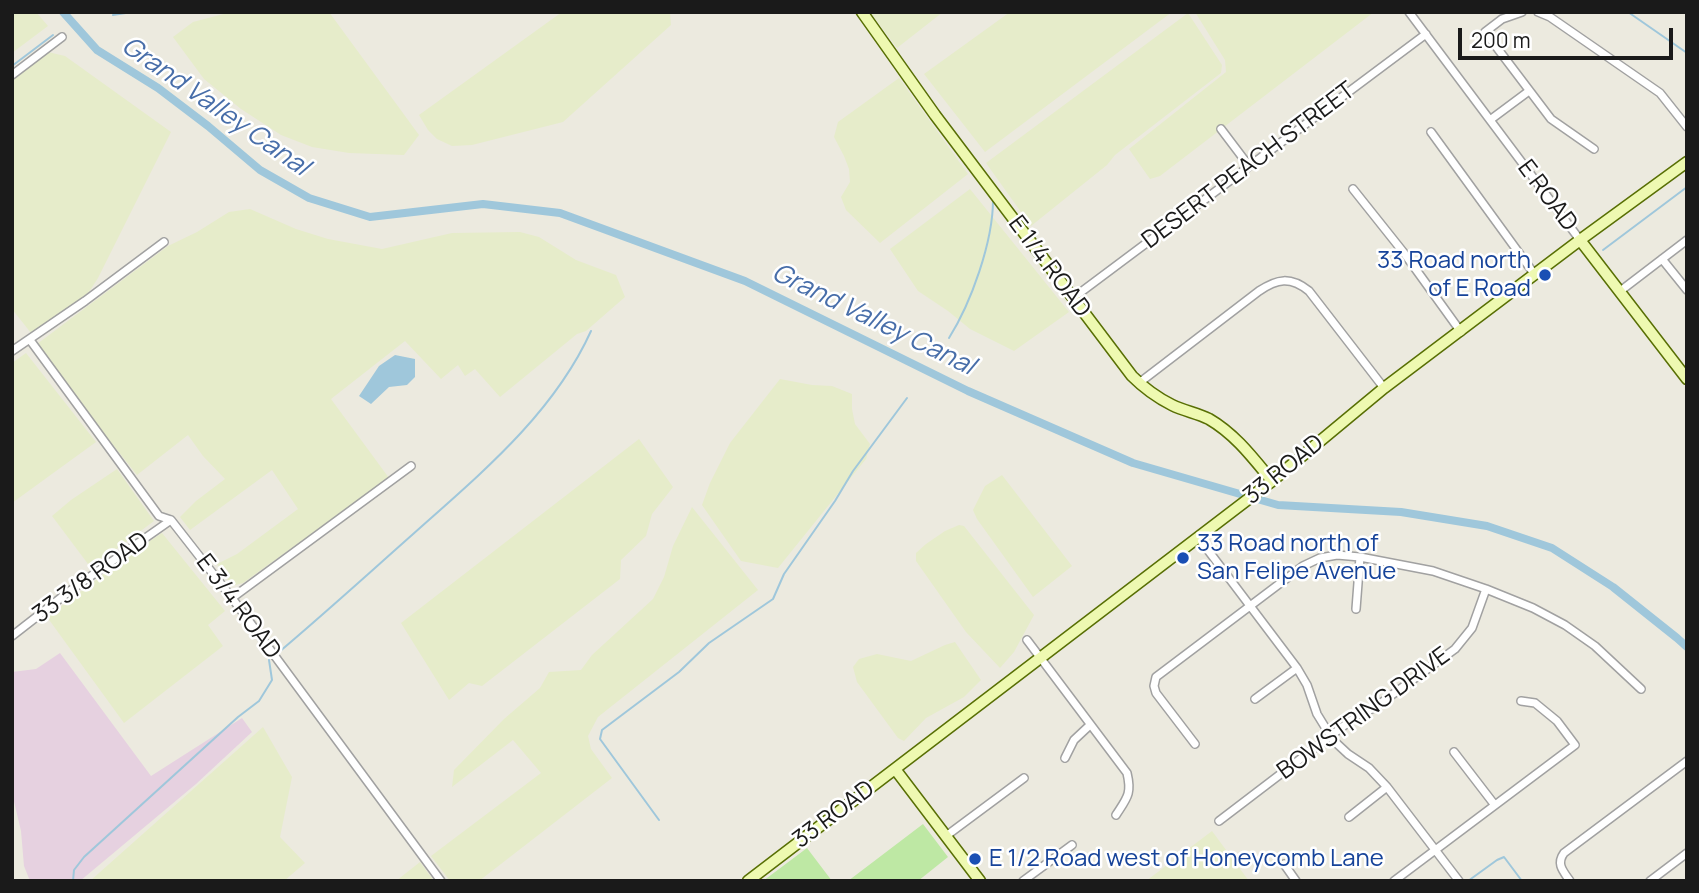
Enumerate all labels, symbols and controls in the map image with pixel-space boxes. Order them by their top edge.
scale bar [1461,14,1676,58]
text: 200 m [1471,26,1531,54]
water label: Grand Valley Canal [115,31,315,183]
street label: DESERT PEACH STREET [1137,77,1361,255]
street label: E ROAD [1511,155,1583,237]
street label: E 1/4 ROAD [1002,211,1096,323]
place label: 33 Road north of E Road [1377,247,1531,303]
water label: Grand Valley Canal [767,257,979,383]
marker: 33 Road north of E Road [1537,267,1553,283]
street label: 33 ROAD [1238,429,1330,511]
street label: 33 3/8 ROAD [28,526,154,630]
place label: 33 Road north of San Felipe Avenue [1197,530,1396,586]
street label: E 3/4 ROAD [189,549,287,665]
marker: 33 Road north of San Felipe Avenue [1175,550,1191,566]
street label: BOWSTRING DRIVE [1272,642,1456,786]
street label: 33 ROAD [788,775,880,855]
place label: E 1/2 Road west of Honeycomb Lane [989,845,1384,873]
marker: E 1/2 Road west of Honeycomb Lane [967,851,983,867]

